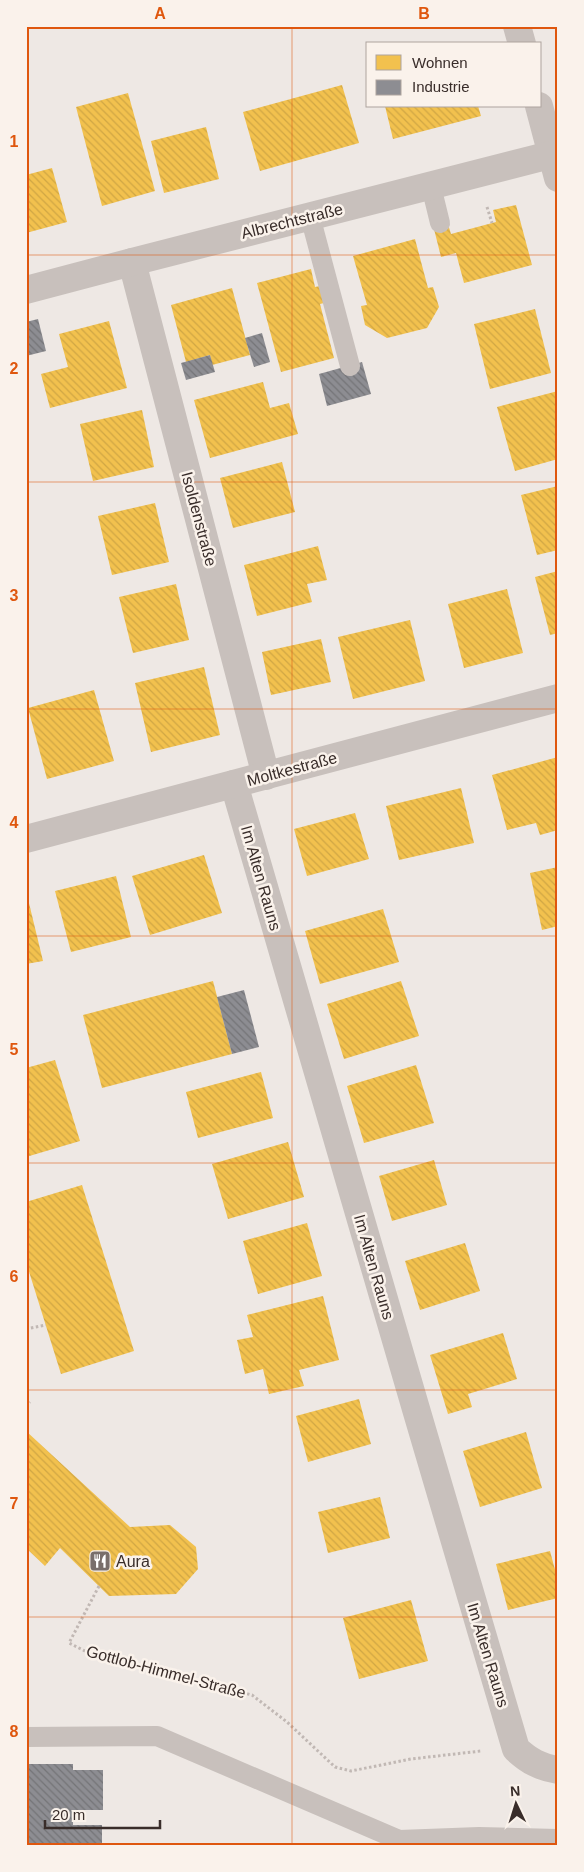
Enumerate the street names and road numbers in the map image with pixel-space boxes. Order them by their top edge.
street label: Albrechtstraße [239,200,345,242]
street label: Isoldenstraße [178,470,220,568]
street label: Moltkestraße [245,749,339,789]
street label: Im Alten Rauns [238,824,284,932]
street label: Im Alten Rauns [351,1213,397,1321]
street label: Im Alten Rauns [464,1601,512,1709]
street label: Gottlob-Himmel-Straße [84,1643,248,1702]

